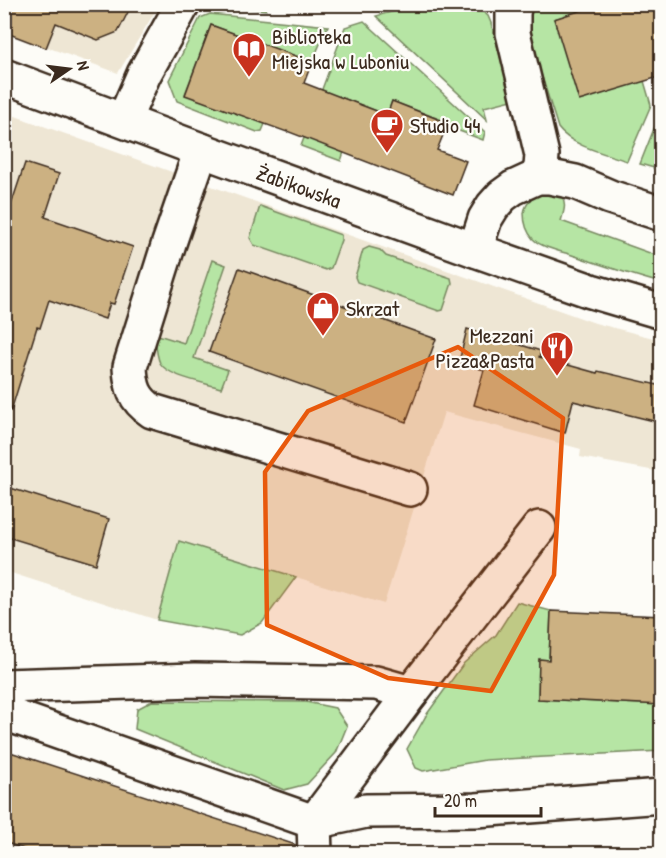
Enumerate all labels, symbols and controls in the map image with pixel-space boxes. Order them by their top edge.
place label: Biblioteka Miejska w Luboniu [272,21,409,76]
library icon: Biblioteka Miejska w Luboniu [231,31,267,78]
north arrow [39,39,99,99]
text: N [72,59,95,73]
cafe icon: Studio 44 [369,107,405,154]
place label: Studio 44 [410,110,480,140]
street label: Żabikowska [252,157,346,215]
shop icon: Skrzat [305,290,341,337]
place label: Skrzat [346,293,400,323]
place label: Mezzani Pizza&Pasta [436,320,534,375]
restaurant icon: Mezzani Pizza&Pasta [539,330,575,377]
scale bar [435,780,542,818]
text: 20 m [444,788,477,813]

